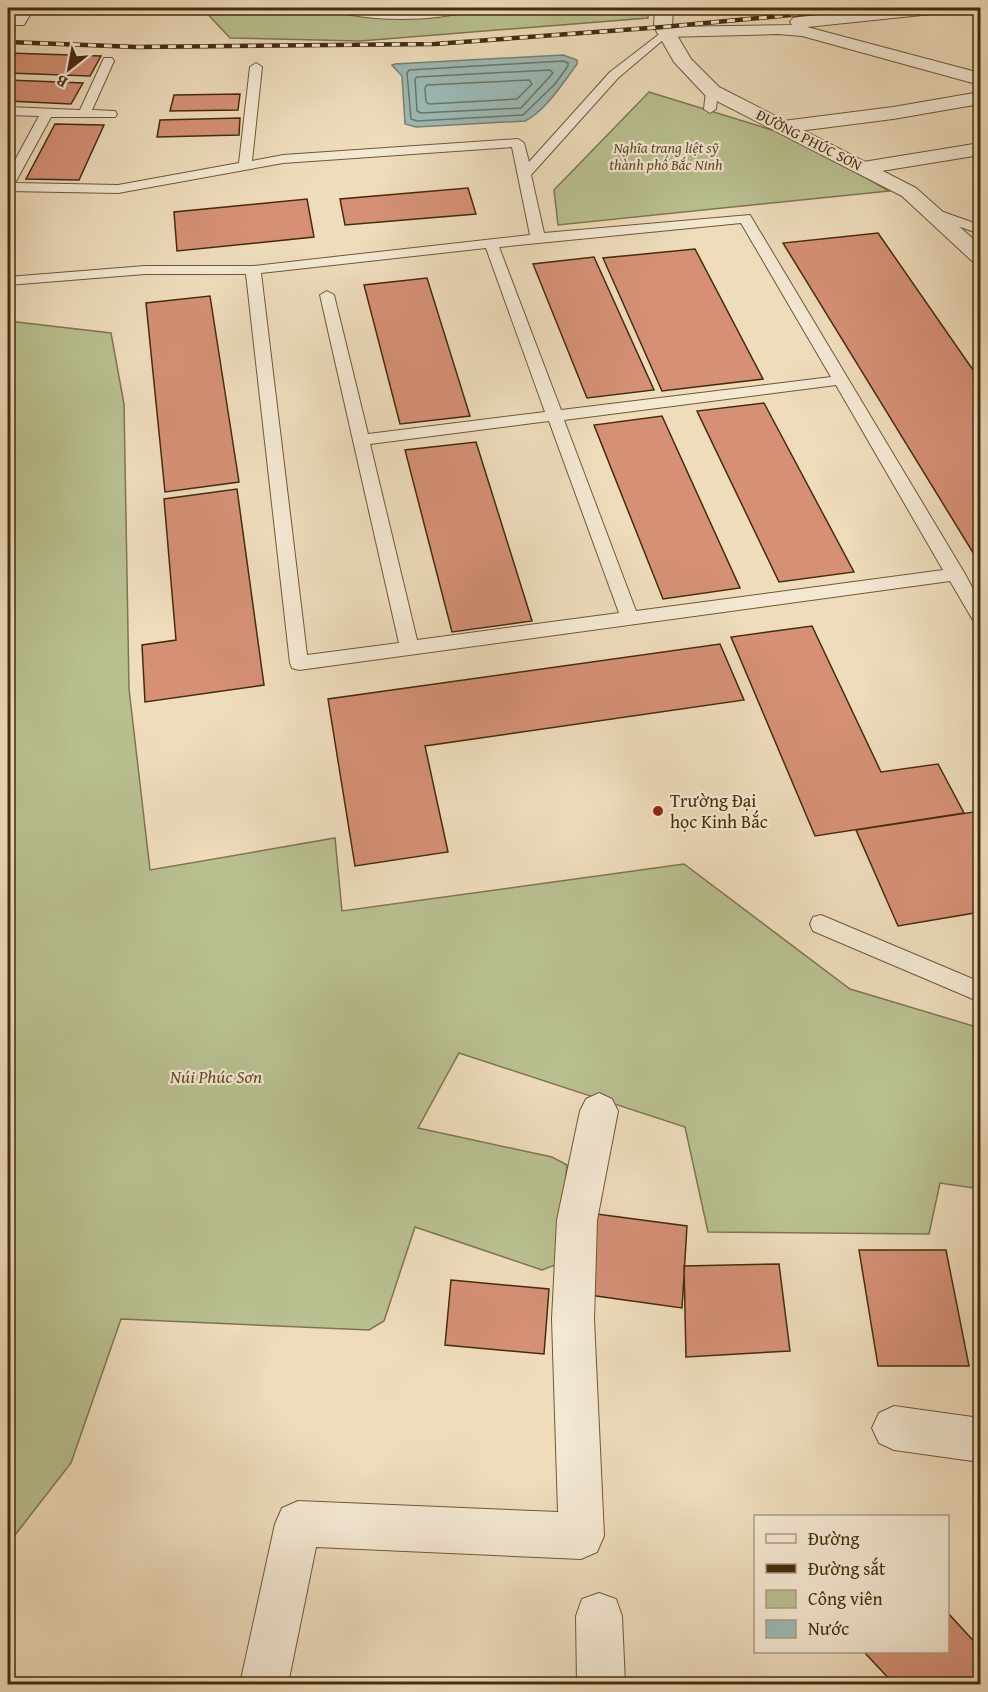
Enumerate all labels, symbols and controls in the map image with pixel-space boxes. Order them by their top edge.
north arrow [39,39,99,99]
text: B [51,69,72,95]
street label: ĐƯỜNG PHÚC SƠN [753,104,866,175]
park label: Nghĩa trang liệt sỹ thành phố Bắc Ninh [609,137,723,175]
place label: Trường Đại học Kinh Bắc [670,787,768,835]
marker: Trường Đại học Kinh Bắc [651,804,665,818]
park label: Núi Phúc Sơn [169,1063,262,1090]
legend [754,1515,949,1653]
text: Đường [808,1525,859,1552]
text: Đường sắt [808,1555,886,1582]
text: Công viên [808,1585,883,1612]
text: Nước [808,1615,849,1642]

